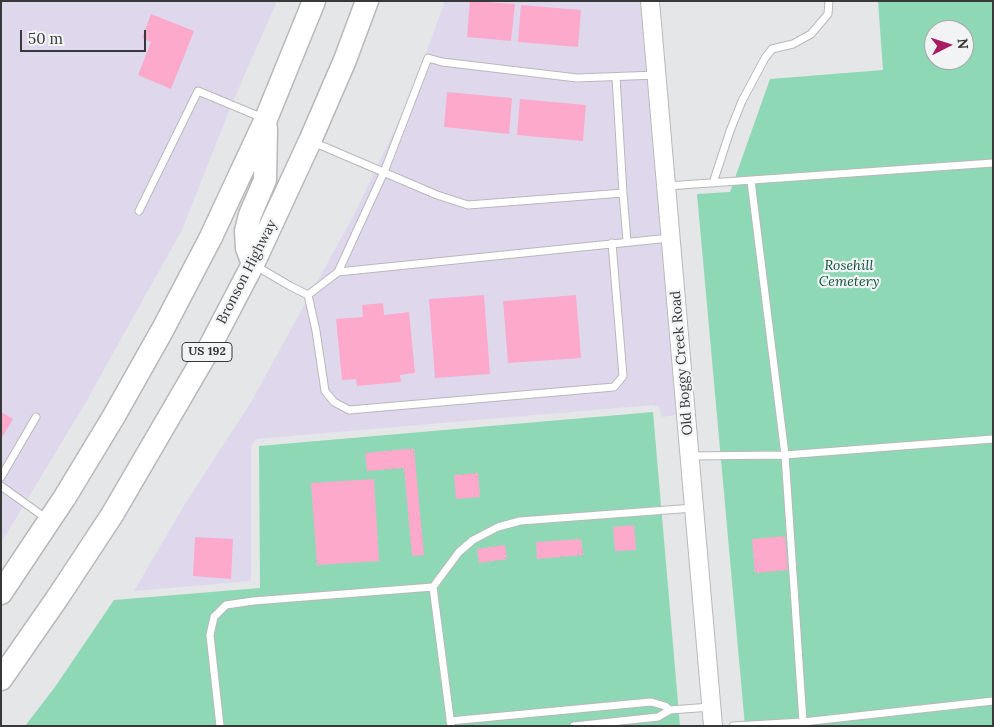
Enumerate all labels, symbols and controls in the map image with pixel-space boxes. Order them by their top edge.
scale bar [22,20,149,52]
north arrow [924,20,974,70]
text: 50 m [28,29,63,48]
text: N [954,38,972,50]
street label: Bronson Highway [213,217,281,327]
park label: Rosehill Cemetery [819,258,879,290]
street label: Old Boggy Creek Road [667,290,697,436]
road number: US 192 [182,342,232,362]

